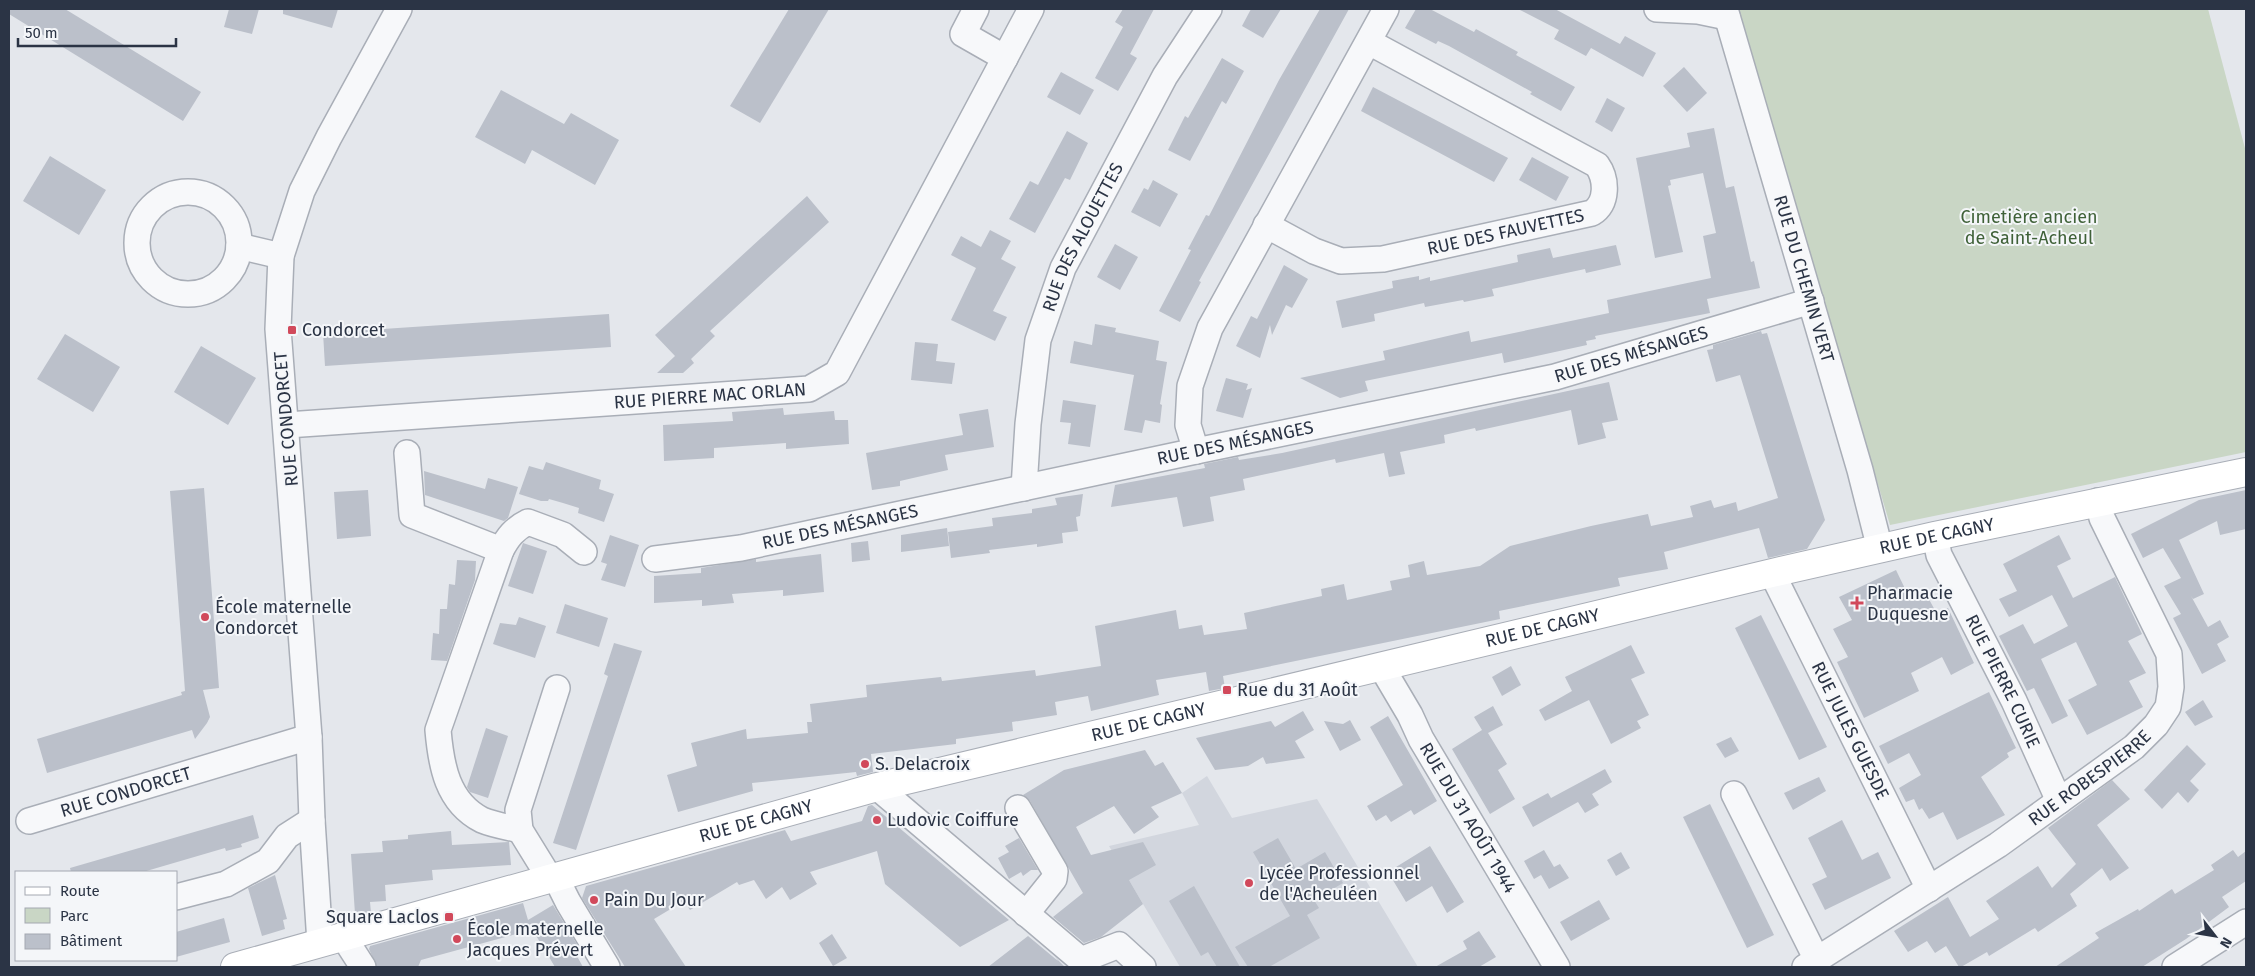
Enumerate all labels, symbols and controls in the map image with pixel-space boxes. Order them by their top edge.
scale bar [18,15,175,47]
text: 50 m [25,24,58,42]
street label: RUE DES ALOUETTES [1038,159,1128,315]
street label: RUE DU CHEMIN VERT [1769,192,1839,366]
street label: RUE DES FAUVETTES [1425,204,1586,260]
park label: Cimetière ancien de Saint-Acheul [1960,206,2098,249]
place label: Condorcet [302,319,386,341]
street label: RUE DES MÉSANGES [1552,321,1711,388]
marker: Condorcet [286,324,298,336]
street label: RUE CONDORCET [269,350,303,487]
street label: RUE PIERRE MAC ORLAN [613,378,807,413]
street label: RUE DES MÉSANGES [1155,416,1316,470]
street label: RUE DES MÉSANGES [760,499,920,554]
street label: RUE DE CAGNY [1877,513,1996,559]
place label: Pharmacie Duquesne [1867,582,1953,625]
place label: École maternelle Condorcet [215,595,352,639]
marker: Pharmacie Duquesne [1851,597,1863,609]
street label: RUE DE CAGNY [1483,604,1602,652]
marker: École maternelle Condorcet [199,611,211,623]
street label: RUE PIERRE CURIE [1960,611,2045,752]
street label: RUE JULES GUESDE [1807,658,1894,803]
place label: Rue du 31 Août [1237,679,1358,701]
marker: Rue du 31 Août [1221,684,1233,696]
street label: RUE DE CAGNY [1089,698,1208,746]
street label: RUE ROBESPIERRE [2024,725,2156,831]
street label: RUE DU 31 AOÛT 1944 [1415,738,1522,897]
place label: S. Delacroix [875,753,970,775]
marker: S. Delacroix [859,758,871,770]
street label: RUE CONDORCET [58,762,194,822]
street label: RUE DE CAGNY [697,795,815,847]
place label: Ludovic Coiffure [887,809,1019,831]
marker: Ludovic Coiffure [871,814,883,826]
place label: Lycée Professionnel de l'Acheuléen [1259,862,1419,905]
legend [15,871,178,961]
marker: Lycée Professionnel de l'Acheuléen [1243,877,1255,889]
text: Route [60,882,100,900]
place label: Pain Du Jour [604,889,704,911]
marker: Pain Du Jour [588,894,600,906]
place label: Square Laclos [326,906,439,928]
text: Parc [60,907,89,925]
marker: Square Laclos [443,911,455,923]
north arrow [2190,911,2240,961]
place label: École maternelle Jacques Prévert [467,917,604,961]
text: Bâtiment [60,932,123,950]
marker: École maternelle Jacques Prévert [451,933,463,945]
text: N [2216,934,2235,951]

